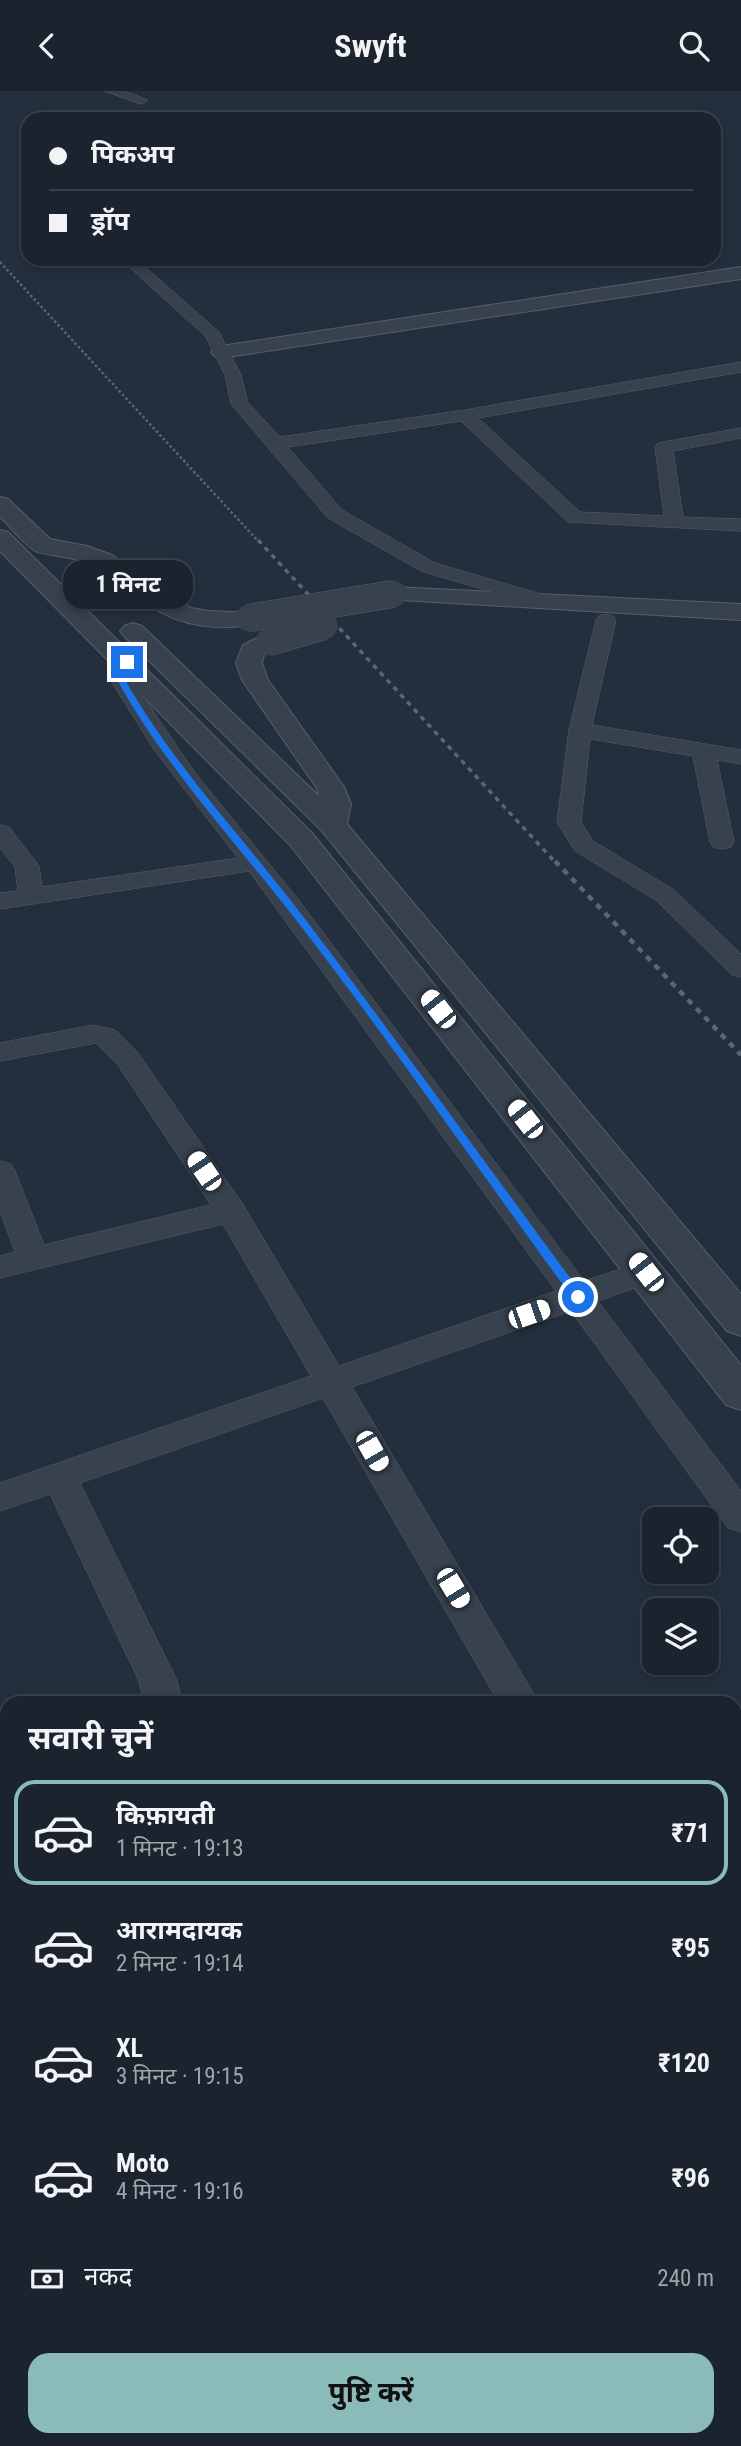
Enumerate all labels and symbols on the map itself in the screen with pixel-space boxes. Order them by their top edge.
callout: 1 मिनट [62,561,192,609]
route end [111,646,143,678]
car [417,986,460,1032]
car [504,1096,547,1142]
car [184,1148,225,1194]
car [625,1249,668,1295]
route start [562,1281,594,1313]
car [506,1297,553,1331]
car [353,1428,392,1474]
car [434,1565,473,1611]

